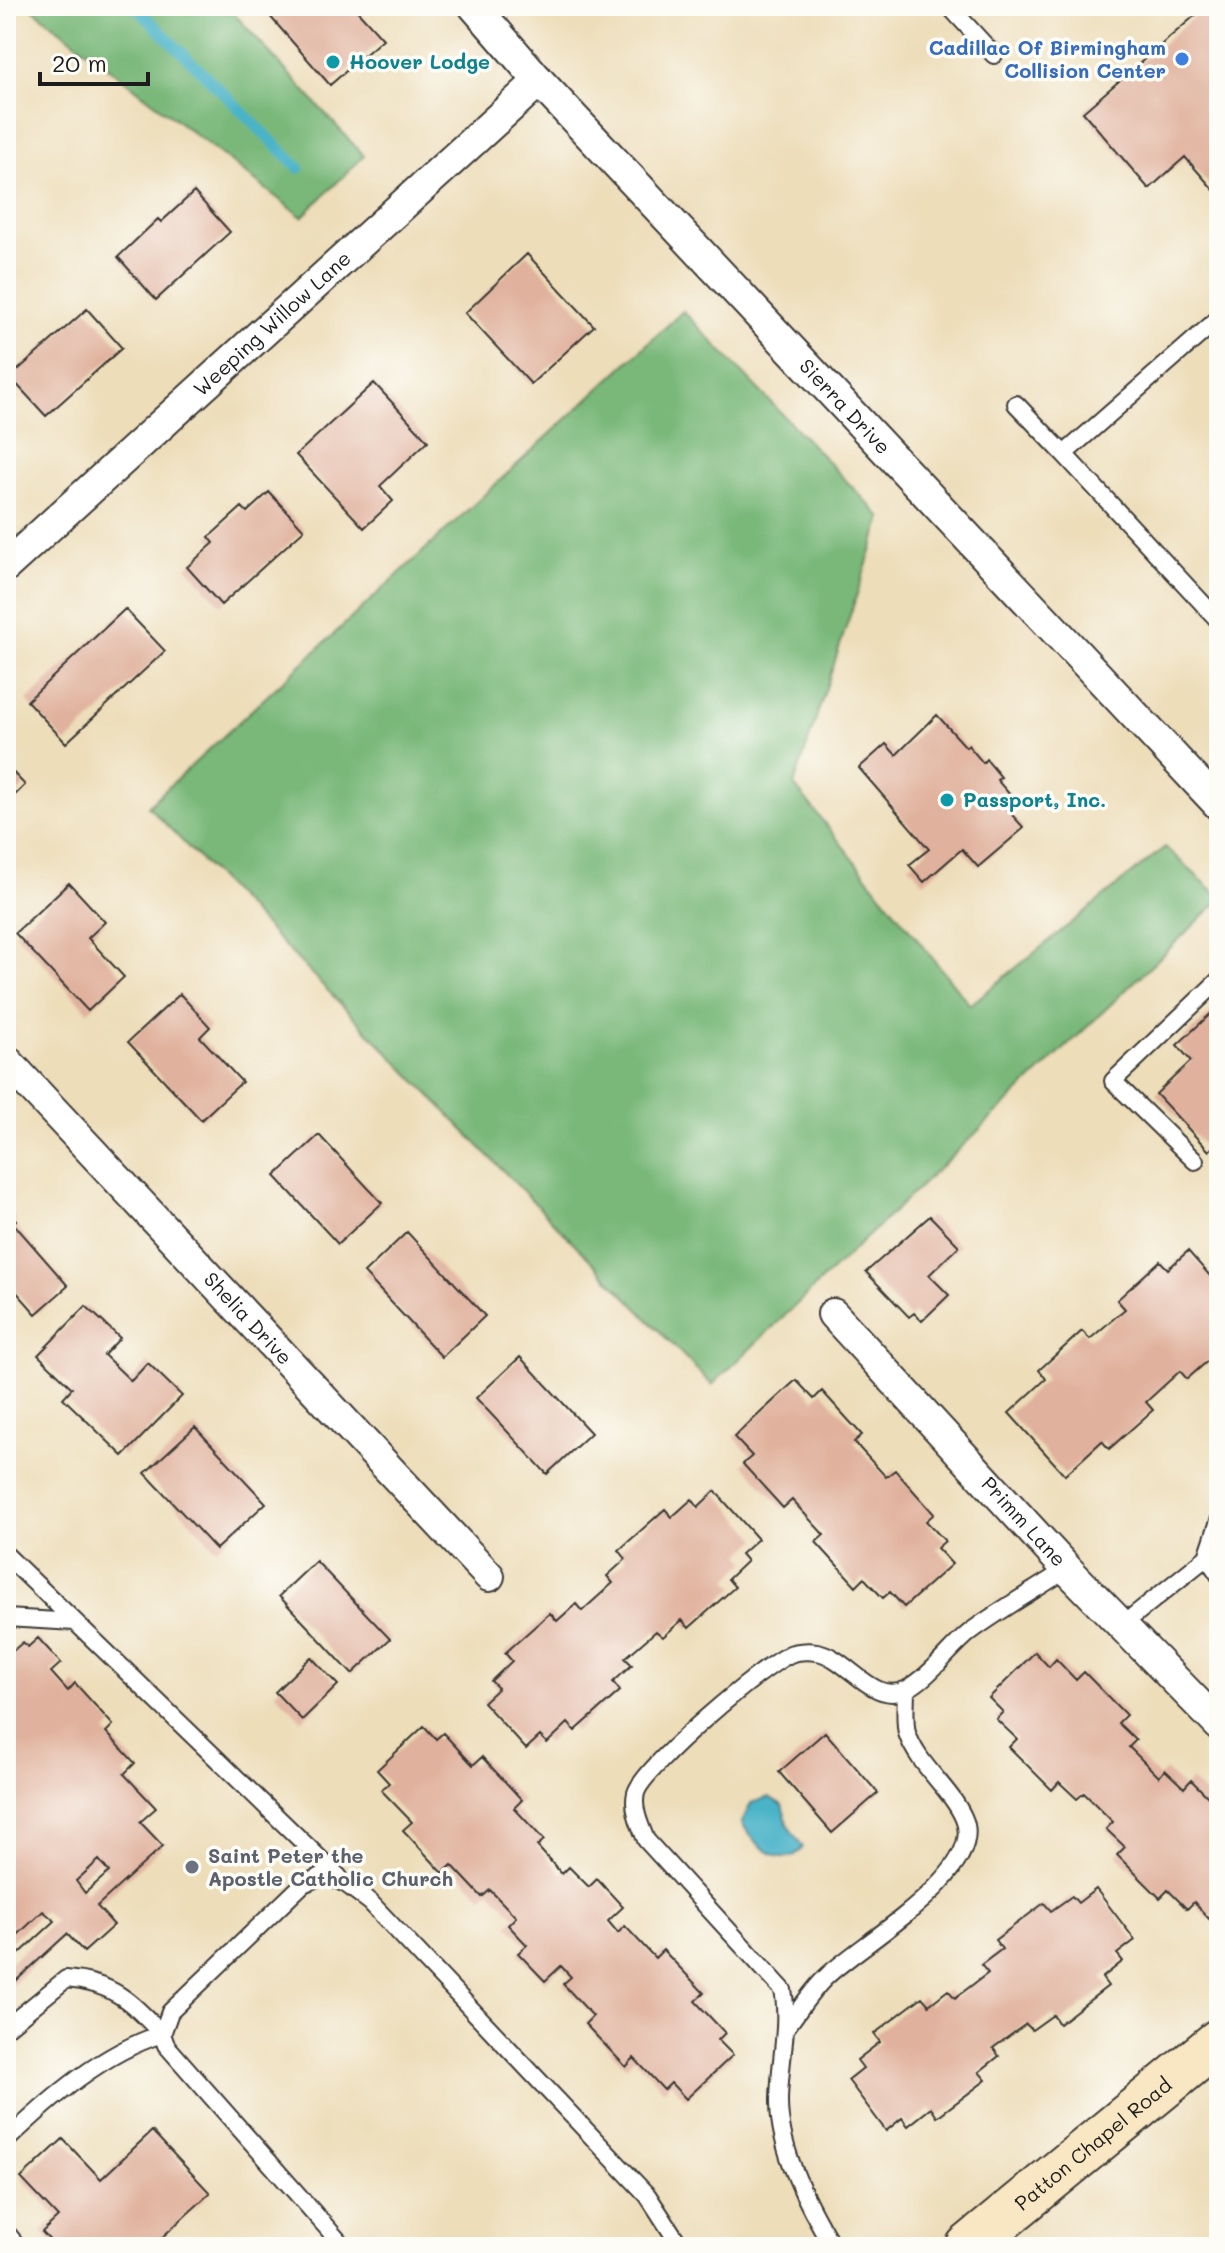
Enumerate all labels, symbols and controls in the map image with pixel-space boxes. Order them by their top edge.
place label: Cadillac Of Birmingham Collision Center [929,34,1166,83]
scale bar [40,36,148,86]
text: 20 m [52,47,107,78]
place label: Hoover Lodge [349,48,490,74]
marker: Cadillac Of Birmingham Collision Center [1173,50,1191,68]
marker: Hoover Lodge [324,53,342,71]
street label: Weeping Willow Lane [187,245,356,401]
street label: Sierra Drive [794,353,897,459]
place label: Passport, Inc. [963,786,1106,812]
marker: Passport, Inc. [938,791,956,809]
street label: Shelia Drive [199,1266,298,1370]
street label: Primm Lane [977,1471,1072,1572]
place label: Saint Peter the Apostle Catholic Church [208,1842,453,1891]
marker: Saint Peter the Apostle Catholic Church [183,1858,201,1876]
street label: Patton Chapel Road [1009,2071,1177,2216]

